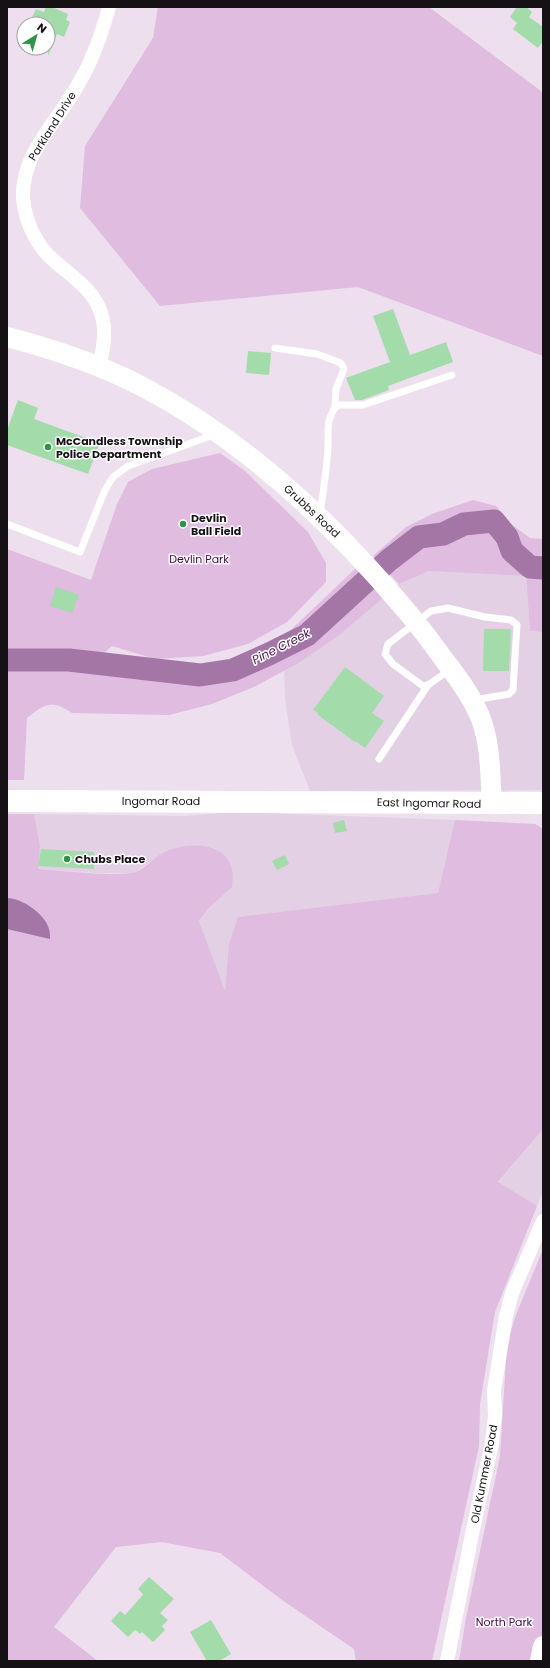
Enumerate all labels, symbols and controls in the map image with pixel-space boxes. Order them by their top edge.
north arrow [16,16,56,56]
text: N [34,19,50,37]
street label: Parkland Drive [24,88,80,164]
place label: McCandless Township Police Department [56,433,183,462]
marker: McCandless Township Police Department [43,442,53,452]
street label: Grubbs Road [280,481,344,541]
place label: Devlin Ball Field [191,510,241,539]
marker: Devlin Ball Field [178,519,188,529]
park label: Devlin Park [169,551,229,567]
water label: Pine Creek [249,624,314,668]
street label: Ingomar Road [122,793,200,809]
street label: East Ingomar Road [377,794,481,812]
place label: Chubs Place [75,851,145,867]
marker: Chubs Place [62,854,72,864]
street label: Old Kummer Road [467,1423,501,1525]
park label: North Park [476,1614,533,1630]

